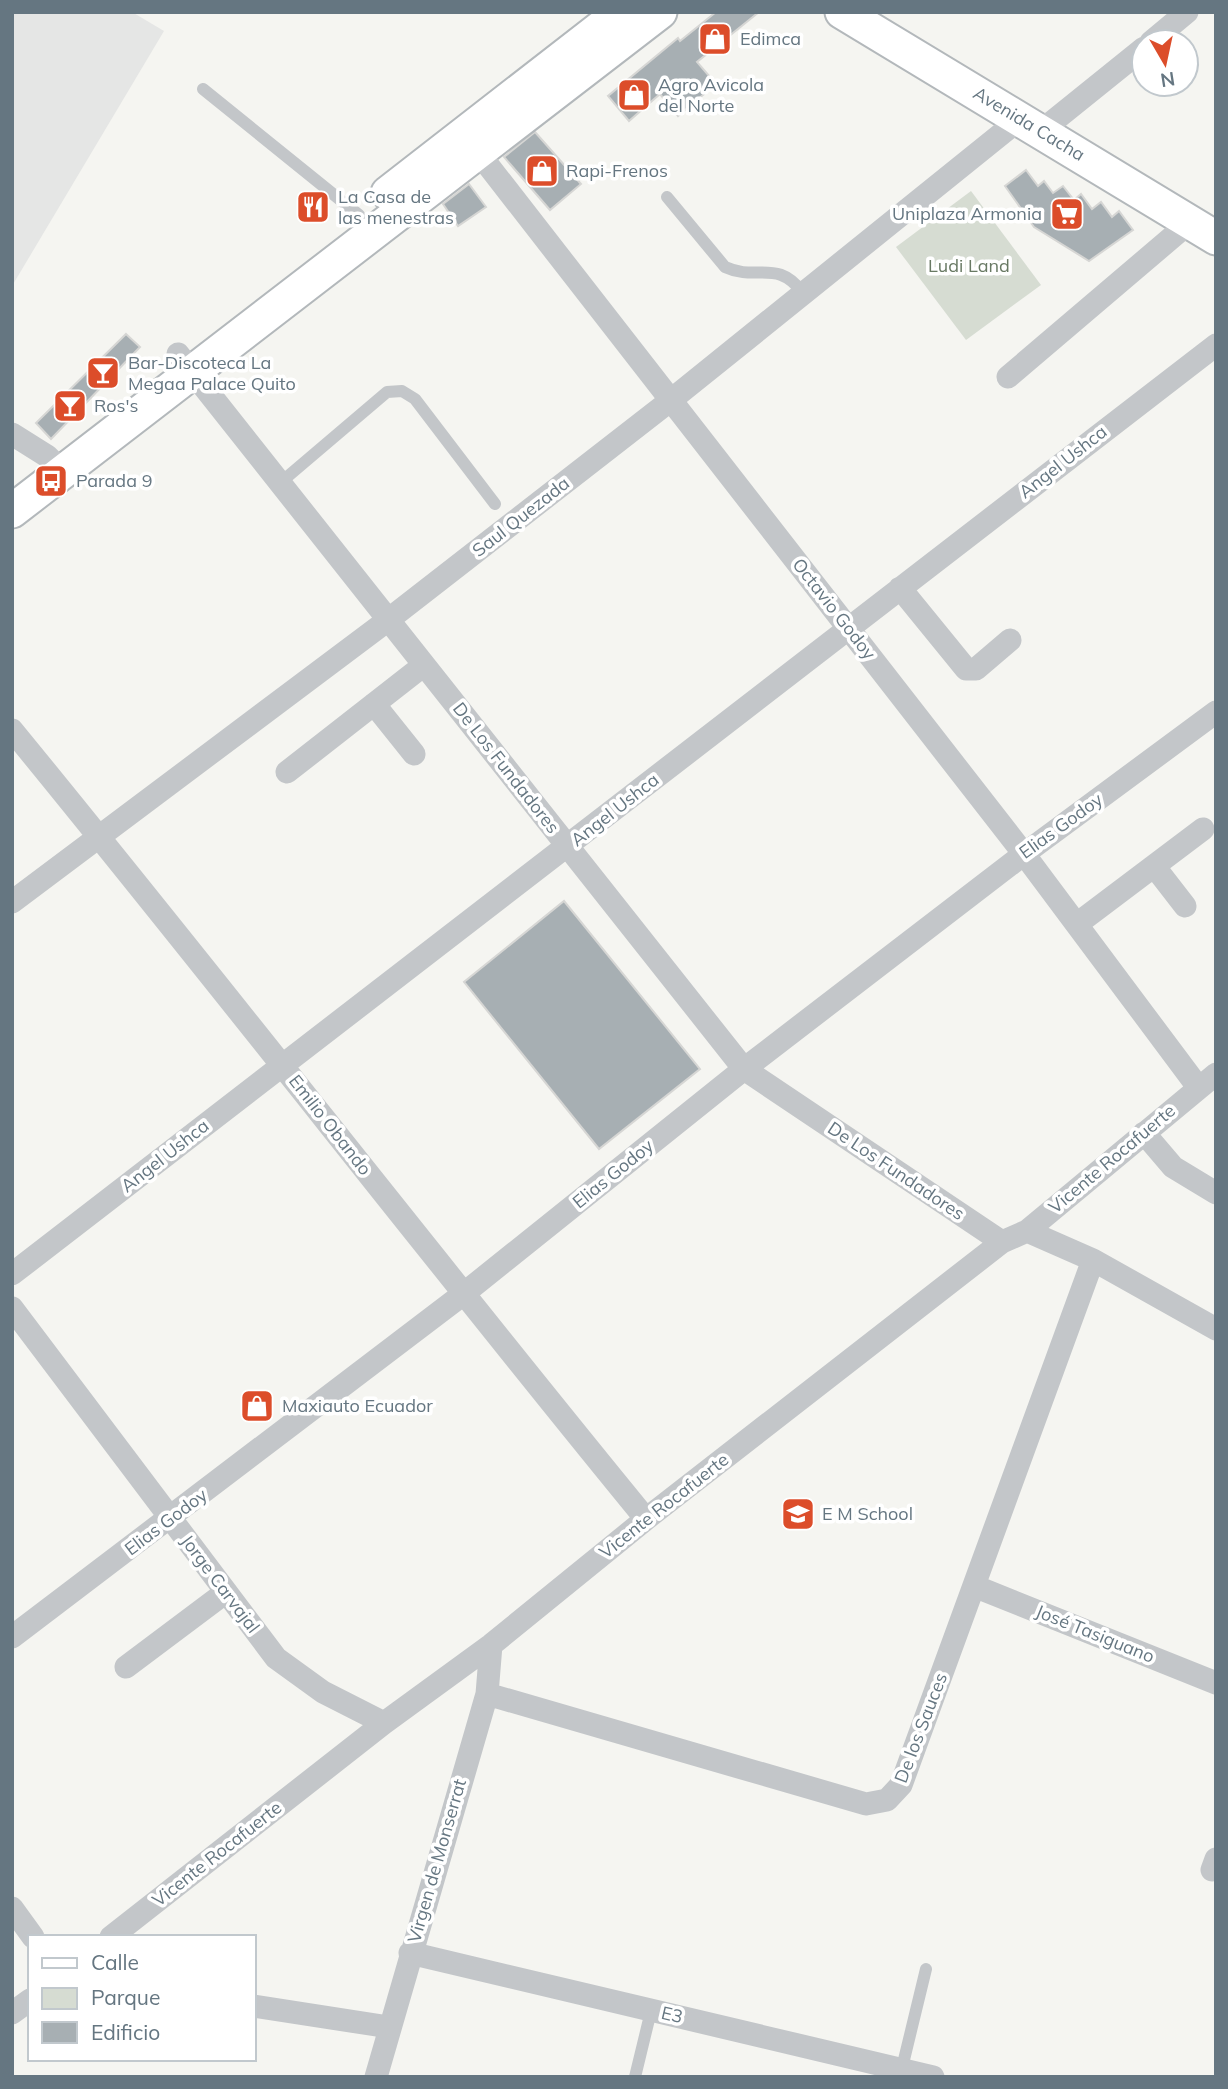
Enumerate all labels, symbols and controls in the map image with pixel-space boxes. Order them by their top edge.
shop icon: Edimca [696,20,734,58]
place label: Edimca [740,27,801,50]
north arrow [1130,28,1200,98]
text: N [1159,67,1177,93]
place label: Agro Avicola del Norte [658,73,764,117]
shop icon: Agro Avicola del Norte [615,76,653,114]
street label: Avenida Cacha [969,81,1089,166]
shop icon: Rapi-Frenos [523,152,561,190]
place label: Rapi-Frenos [566,159,668,182]
place label: La Casa de las menestras [338,185,454,229]
restaurant icon: La Casa de las menestras [294,188,332,226]
supermarket icon: Uniplaza Armonia [1048,195,1086,233]
place label: Uniplaza Armonia [892,202,1042,225]
park label: Ludi Land [928,254,1010,277]
place label: Bar-Discoteca La Megaa Palace Quito [128,351,296,395]
bar icon: Bar-Discoteca La Megaa Palace Quito [84,354,122,392]
bar icon: Ros's [51,387,89,425]
place label: Ros's [94,394,138,417]
street label: Angel Ushca [1014,420,1111,503]
bus stop icon: Parada 9 [32,462,70,500]
place label: Parada 9 [76,469,152,492]
street label: Saul Quezada [467,472,574,562]
street label: Octavio Godoy [788,553,881,664]
street label: De Los Fundadores [448,697,565,838]
street label: Angel Ushca [566,768,663,851]
street label: Elias Godoy [1014,787,1107,864]
street label: Emilio Obando [284,1070,377,1180]
street label: Vicente Rocafuerte [1044,1099,1180,1218]
street label: Angel Ushca [116,1114,213,1197]
street label: De Los Fundadores [823,1116,969,1225]
street label: Elias Godoy [568,1134,658,1213]
shop icon: Maxiauto Ecuador [238,1387,276,1425]
place label: Maxiauto Ecuador [282,1394,433,1417]
street label: Vicente Rocafuerte [594,1448,733,1563]
street label: Elias Godoy [120,1483,212,1560]
school or university icon: E M School [779,1495,817,1533]
place label: E M School [822,1502,913,1525]
street label: Jorge Carvajal [176,1530,265,1638]
street label: José Tasiguano [1032,1599,1158,1668]
street label: De los Sauces [889,1670,952,1786]
street label: Virgen de Monserrat [402,1776,471,1946]
street label: Vicente Rocafuerte [147,1796,286,1911]
legend [28,1935,256,2061]
text: Calle [91,1949,139,1975]
text: Parque [91,1984,160,2010]
street label: E3 [659,2001,685,2028]
text: Edificio [91,2019,160,2045]

